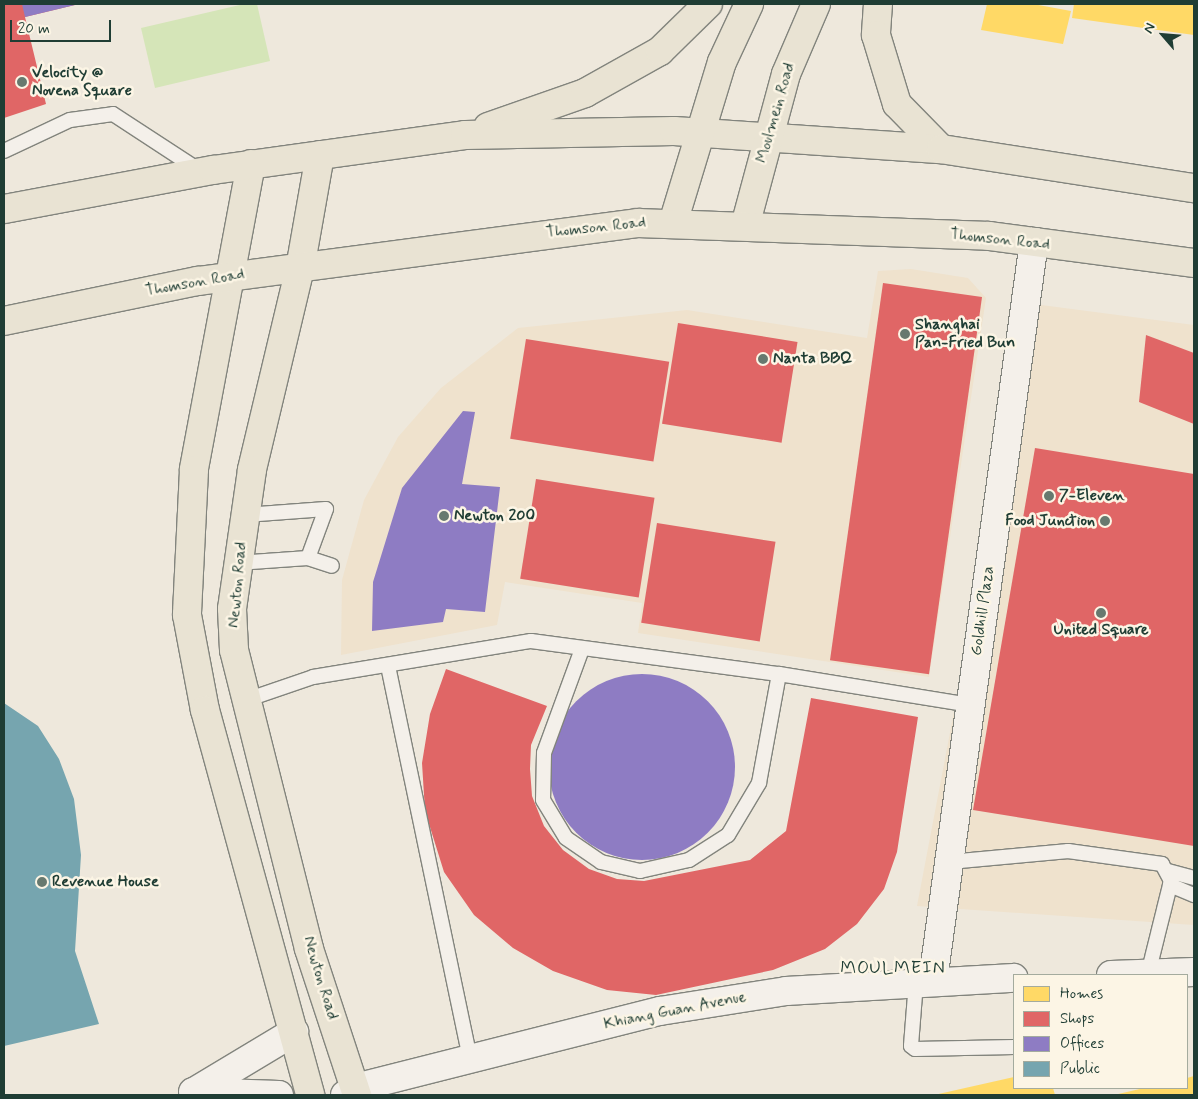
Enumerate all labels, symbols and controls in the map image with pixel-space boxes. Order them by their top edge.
scale bar [12,10,114,42]
north arrow [1138,10,1188,60]
text: 20 m [18,19,50,39]
text: N [1139,20,1160,36]
street label: Moulmein Road [753,61,799,165]
place label: Velocity @ Novena Square [32,63,130,101]
marker: Velocity @ Novena Square [16,76,28,88]
street label: Thomson Road [546,213,646,243]
street label: Thomson Road [950,225,1050,255]
street label: Thomson Road [145,265,245,301]
place label: Shanghai Pan-Fried Bun [915,315,1014,353]
marker: Shanghai Pan-Fried Bun [899,328,911,340]
place label: Nanta BBQ [773,349,853,369]
marker: Nanta BBQ [757,353,769,365]
place label: 7-Eleven [1059,486,1125,506]
marker: 7-Eleven [1043,490,1055,502]
place label: Newton 200 [454,506,535,526]
marker: Newton 200 [438,510,450,522]
place label: Food Junction [1005,511,1095,531]
marker: Food Junction [1099,515,1111,527]
street label: Newton Road [225,541,251,629]
street label: Goldhill Plaza [967,565,999,657]
marker: United Square [1095,607,1107,619]
place label: United Square [1053,620,1149,640]
place label: Revenue House [52,872,156,892]
marker: Revenue House [36,876,48,888]
street label: Newton Road [298,934,342,1022]
district label: MOULMEIN [841,957,945,979]
legend [1013,974,1188,1089]
text: Homes [1060,984,1103,1004]
street label: Khiang Guan Avenue [603,988,747,1034]
text: Shops [1060,1009,1094,1029]
text: Offices [1060,1034,1104,1054]
text: Public [1060,1059,1100,1079]

